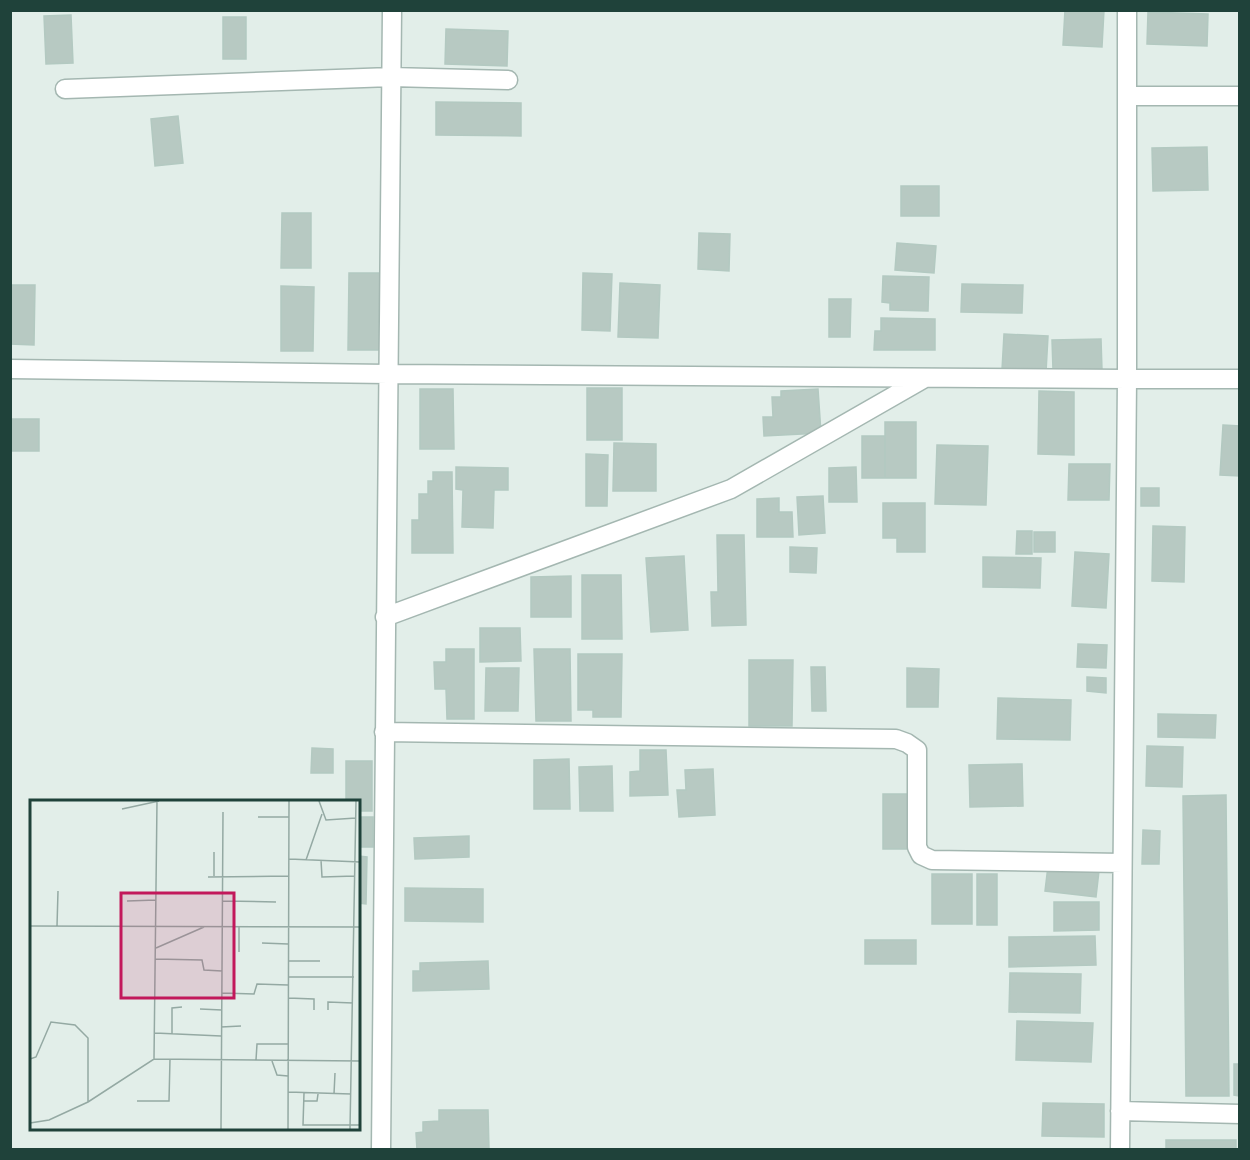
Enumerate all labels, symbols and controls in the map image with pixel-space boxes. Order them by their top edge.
inset map [30,800,360,1130]

